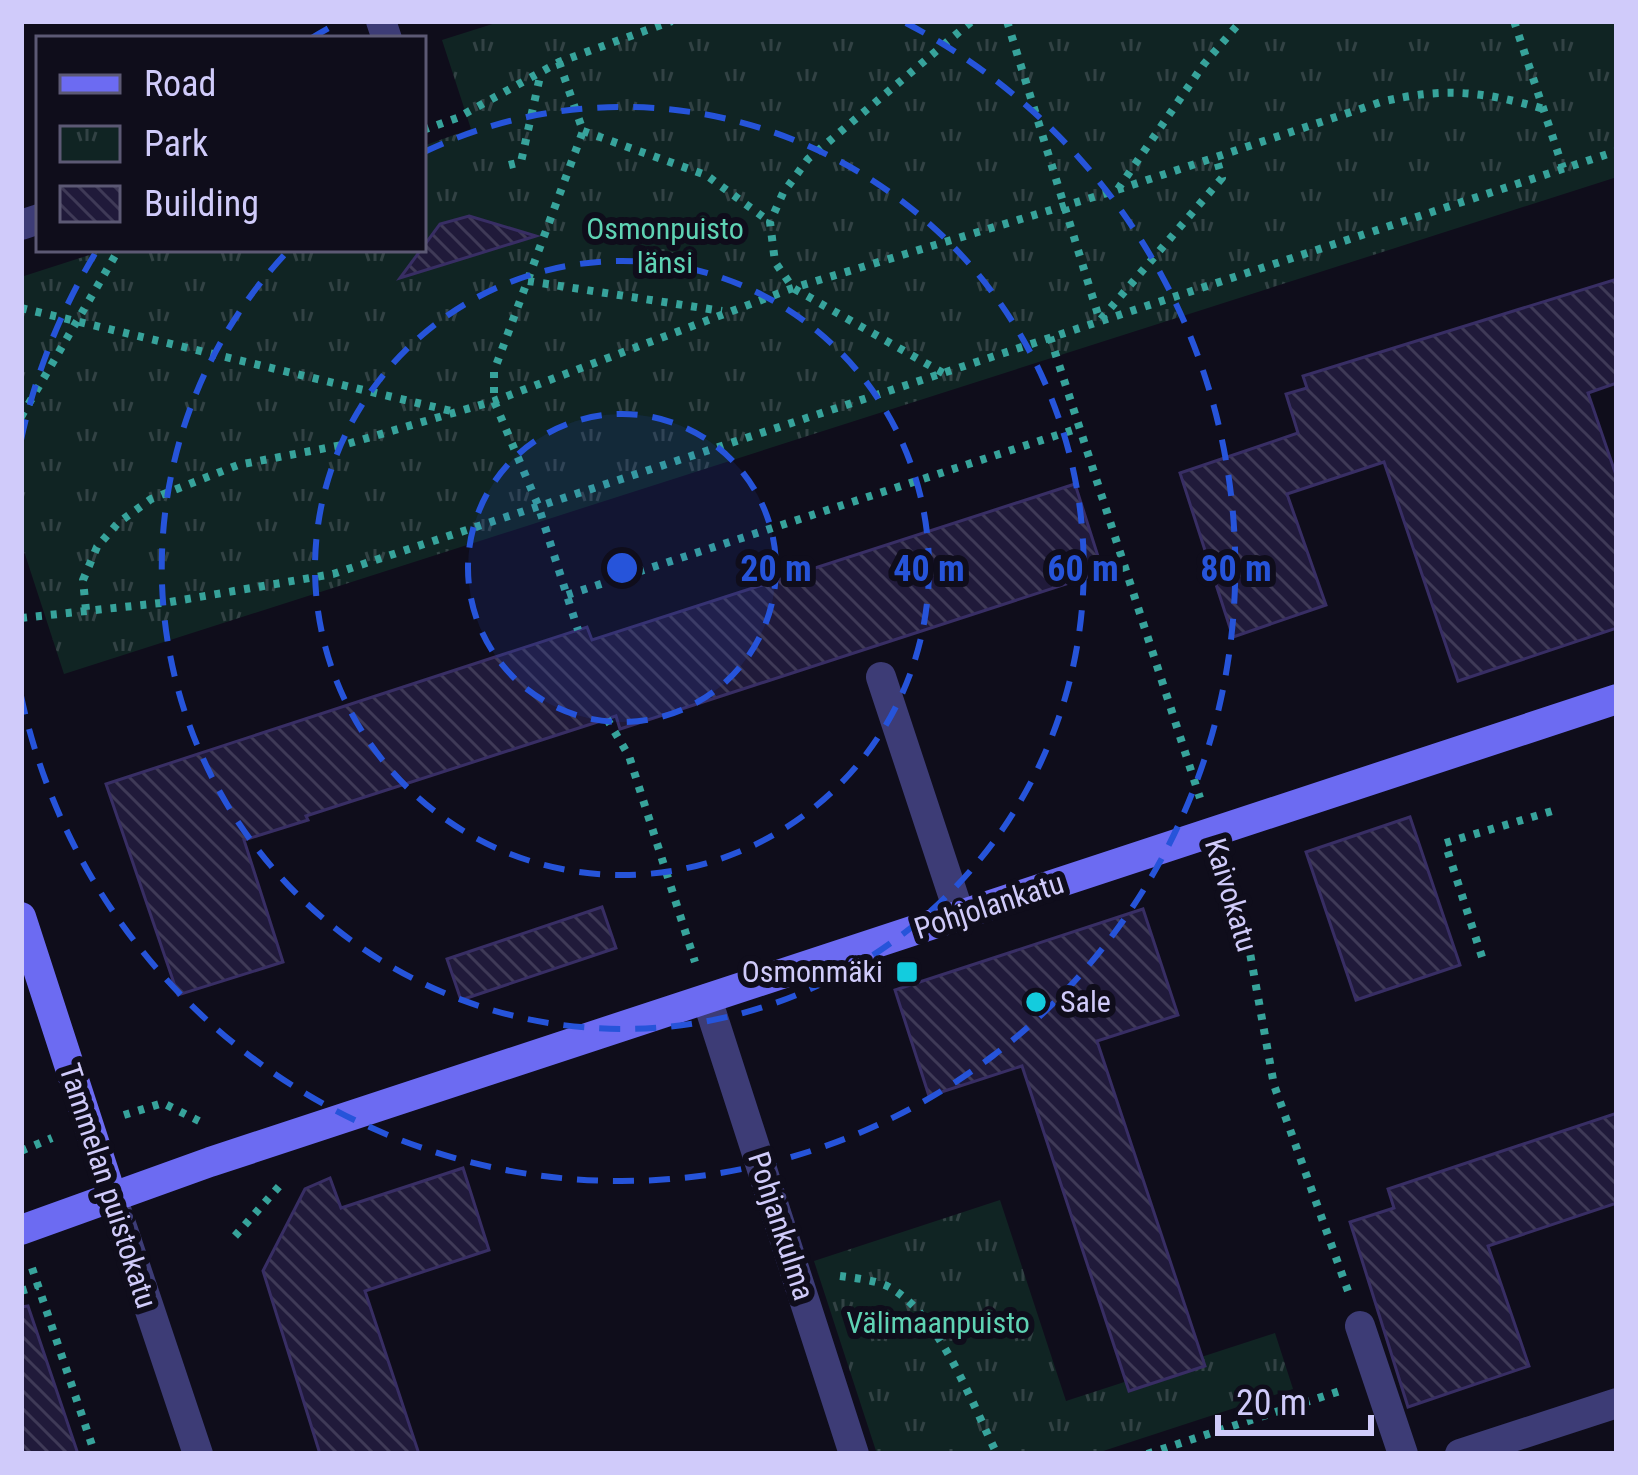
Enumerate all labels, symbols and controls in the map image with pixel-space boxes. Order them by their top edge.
legend [36,36,426,252]
text: Road [144,63,216,105]
text: Park [144,123,208,165]
text: Building [144,183,259,225]
park label: Osmonpuisto länsi [586,211,744,280]
centre of rings [601,547,643,589]
text: 20 m [740,548,812,590]
text: 40 m [893,548,965,590]
text: 60 m [1047,548,1119,590]
text: 80 m [1200,548,1272,590]
street label: Kaivokatu [1198,834,1265,956]
street label: Pohjolankatu [910,865,1068,946]
place label: Osmonmäki [742,954,883,989]
marker: Osmonmäki [894,959,920,985]
place label: Sale [1060,984,1111,1019]
marker: Sale [1023,989,1049,1015]
street label: Tammelan puistokatu [52,1059,165,1313]
street label: Pohjankulma [741,1147,822,1304]
park label: Välimaanpuisto [846,1305,1030,1340]
scale bar [1218,1361,1371,1435]
text: 20 m [1236,1382,1307,1424]

